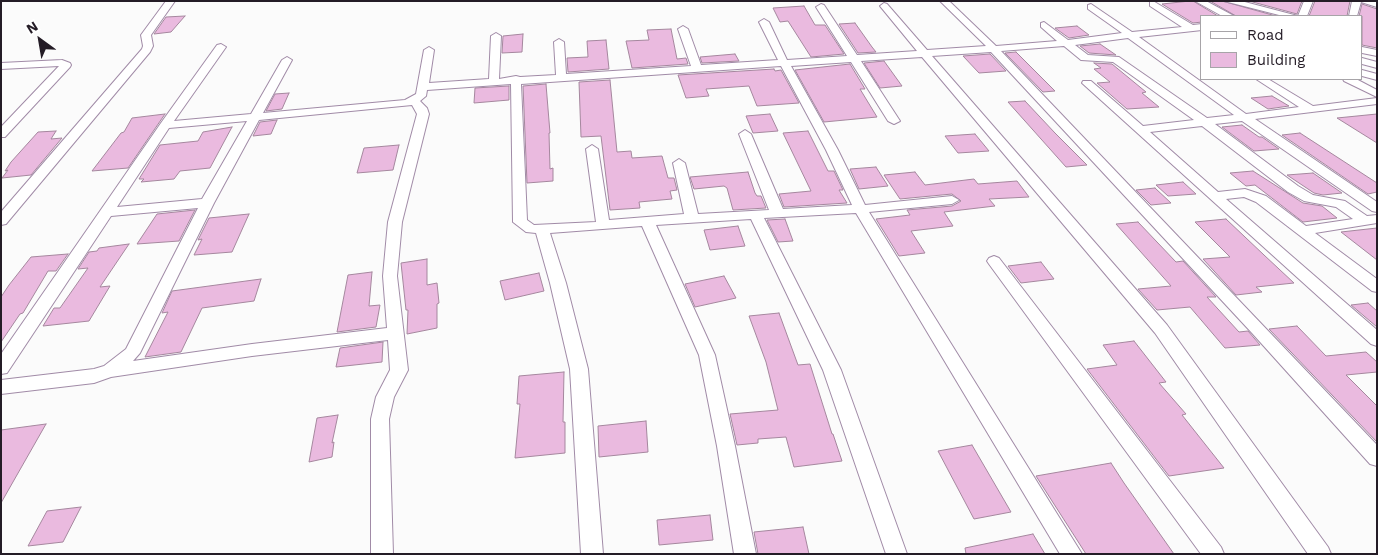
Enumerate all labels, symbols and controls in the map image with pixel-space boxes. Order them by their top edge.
north arrow [15,15,65,65]
legend [1200,15,1363,80]
text: N [23,18,41,37]
text: Road [1247,26,1284,44]
text: Building [1247,51,1305,69]

